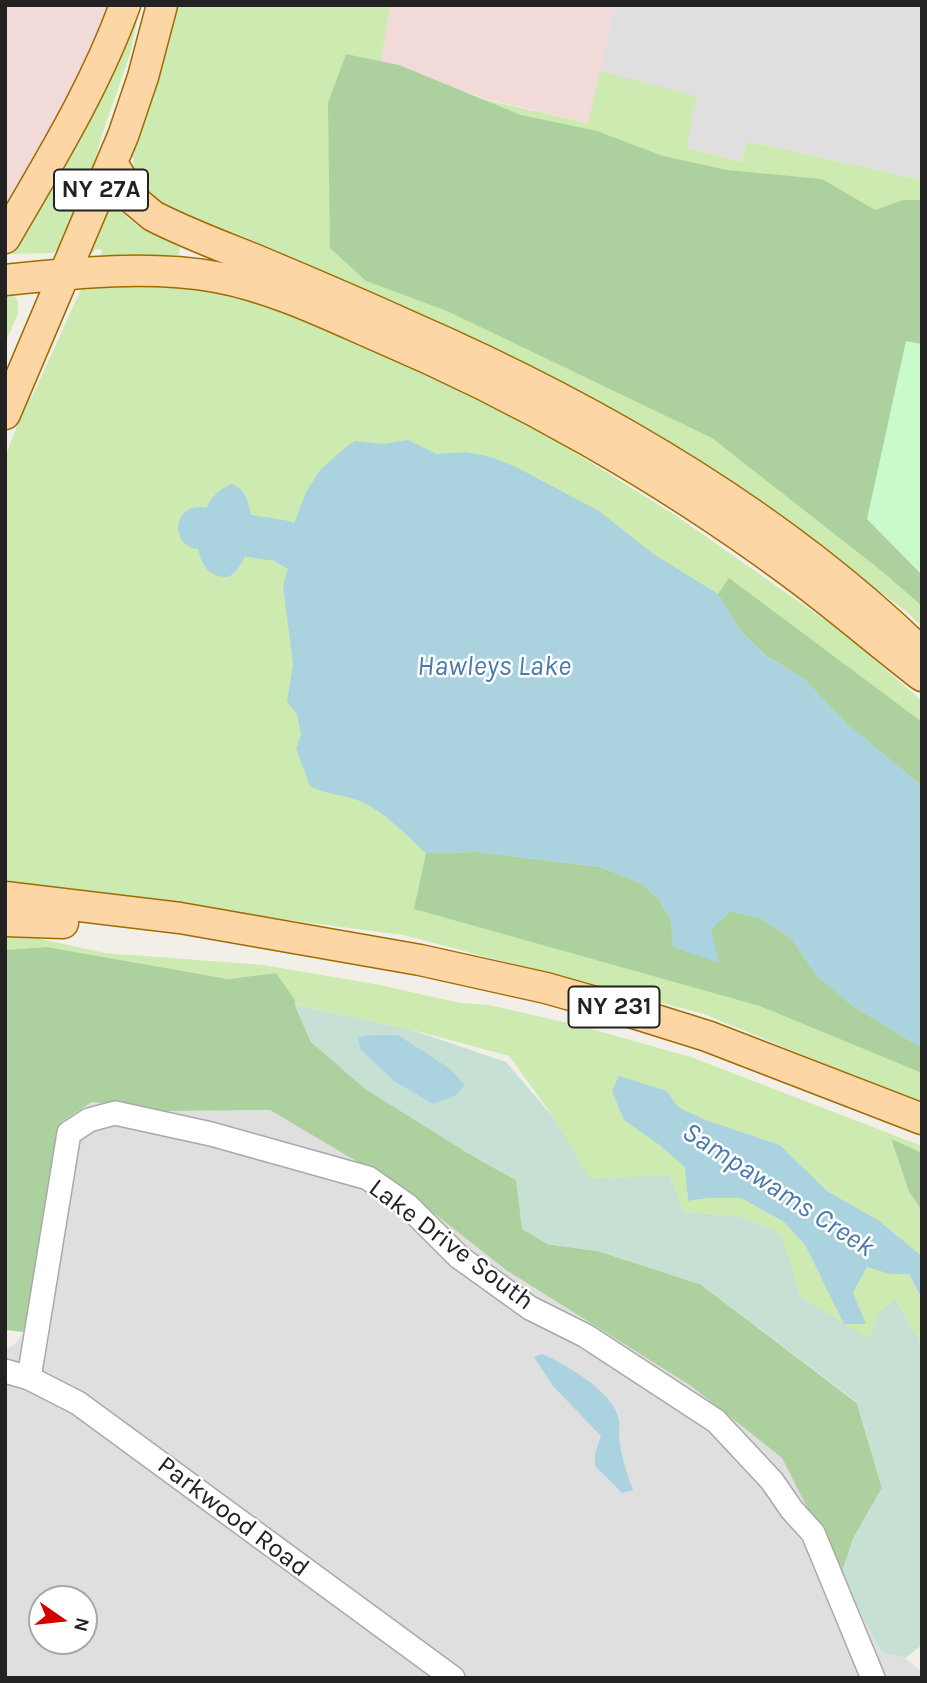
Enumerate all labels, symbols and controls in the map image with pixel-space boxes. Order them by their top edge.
road number: NY 27A [54,170,148,210]
water label: Hawleys Lake [417,650,571,684]
road number: NY 231 [568,987,660,1028]
water label: Sampawams Creek [676,1115,880,1265]
street label: Lake Drive South [362,1173,540,1317]
street label: Parkwood Road [151,1450,315,1584]
north arrow [28,1585,98,1655]
text: N [69,1615,94,1634]

